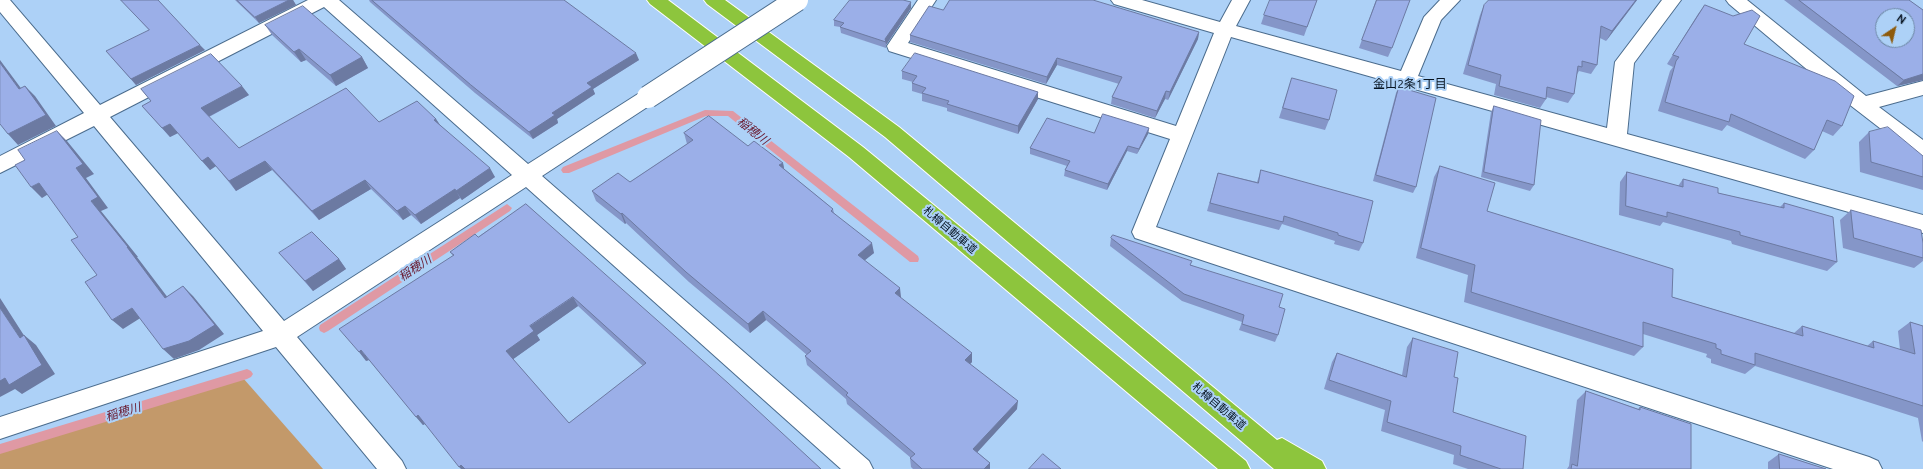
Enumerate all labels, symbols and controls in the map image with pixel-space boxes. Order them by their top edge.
north arrow [1875,8,1915,48]
text: N [1895,12,1908,26]
district label: 金山2条1丁目 [1373,77,1447,91]
water label: 稲穂川 [734,114,772,148]
street label: 札樽自動車道 [920,204,980,256]
water label: 稲穂川 [396,252,434,284]
street label: 札樽自動車道 [1189,380,1249,432]
water label: 稲穂川 [104,400,142,424]

